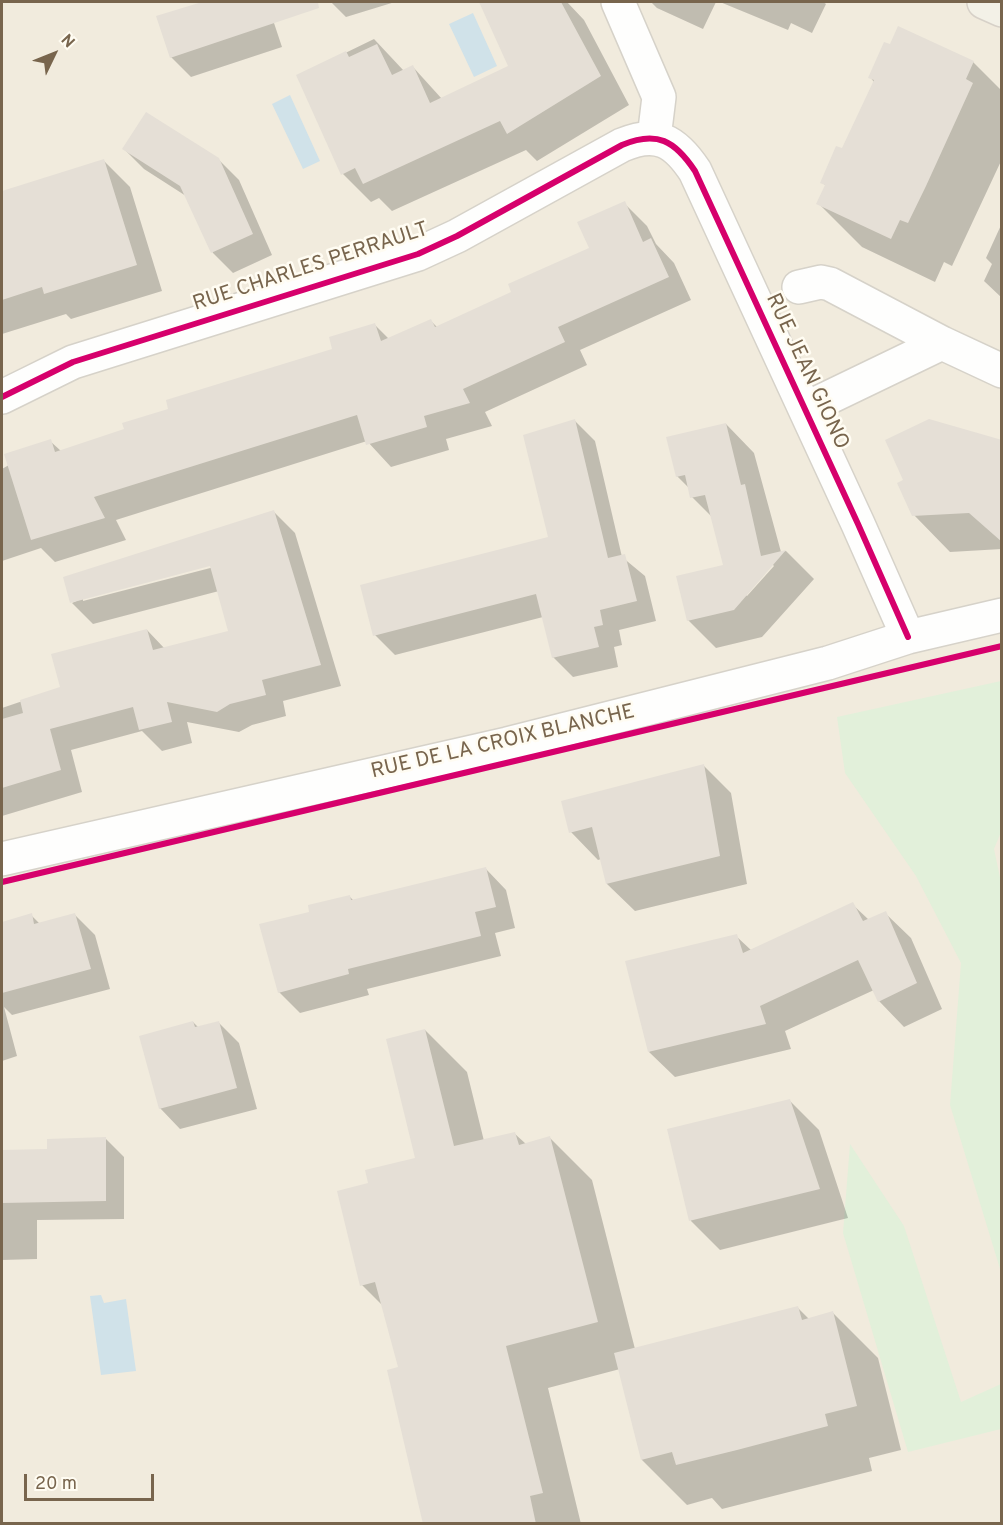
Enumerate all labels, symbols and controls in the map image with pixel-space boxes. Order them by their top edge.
north arrow [24,24,84,84]
text: N [56,31,78,53]
street label: RUE CHARLES PERRAULT [190,218,432,318]
street label: RUE JEAN GIONO [759,290,853,454]
street label: RUE DE LA CROIX BLANCHE [369,700,637,786]
scale bar [27,1462,158,1500]
text: 20 m [35,1473,77,1496]

